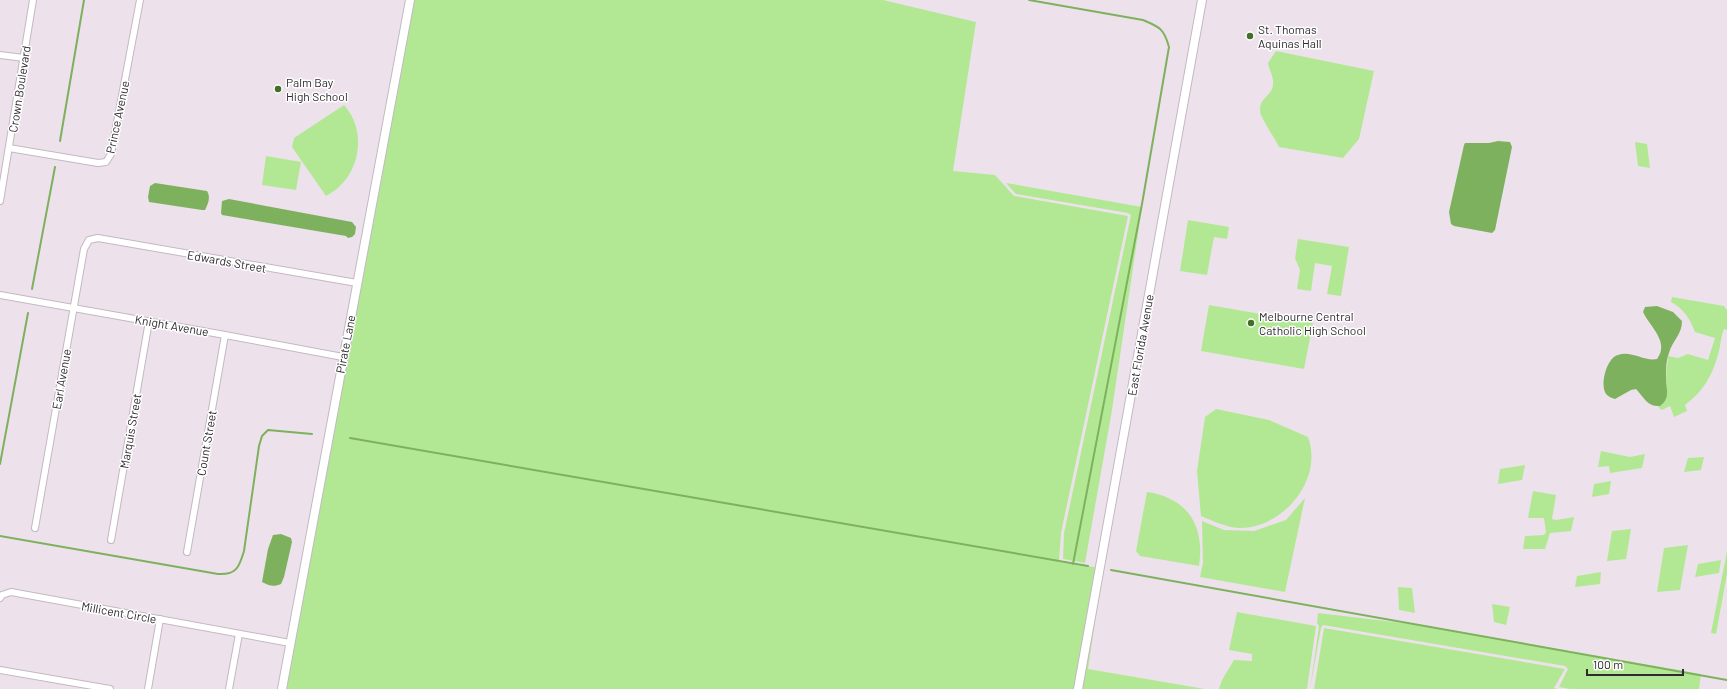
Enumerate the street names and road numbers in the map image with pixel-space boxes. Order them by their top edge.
street label: Crown Boulevard [5,45,33,133]
street label: Prince Avenue [102,79,132,155]
street label: Edwards Street [186,247,268,275]
street label: East Florida Avenue [1124,293,1156,397]
street label: Knight Avenue [134,312,210,338]
street label: Pirate Lane [332,314,358,374]
street label: Earl Avenue [49,348,73,410]
street label: Marquis Street [117,392,143,470]
street label: Count Street [193,409,219,477]
street label: Millicent Circle [80,598,158,626]

